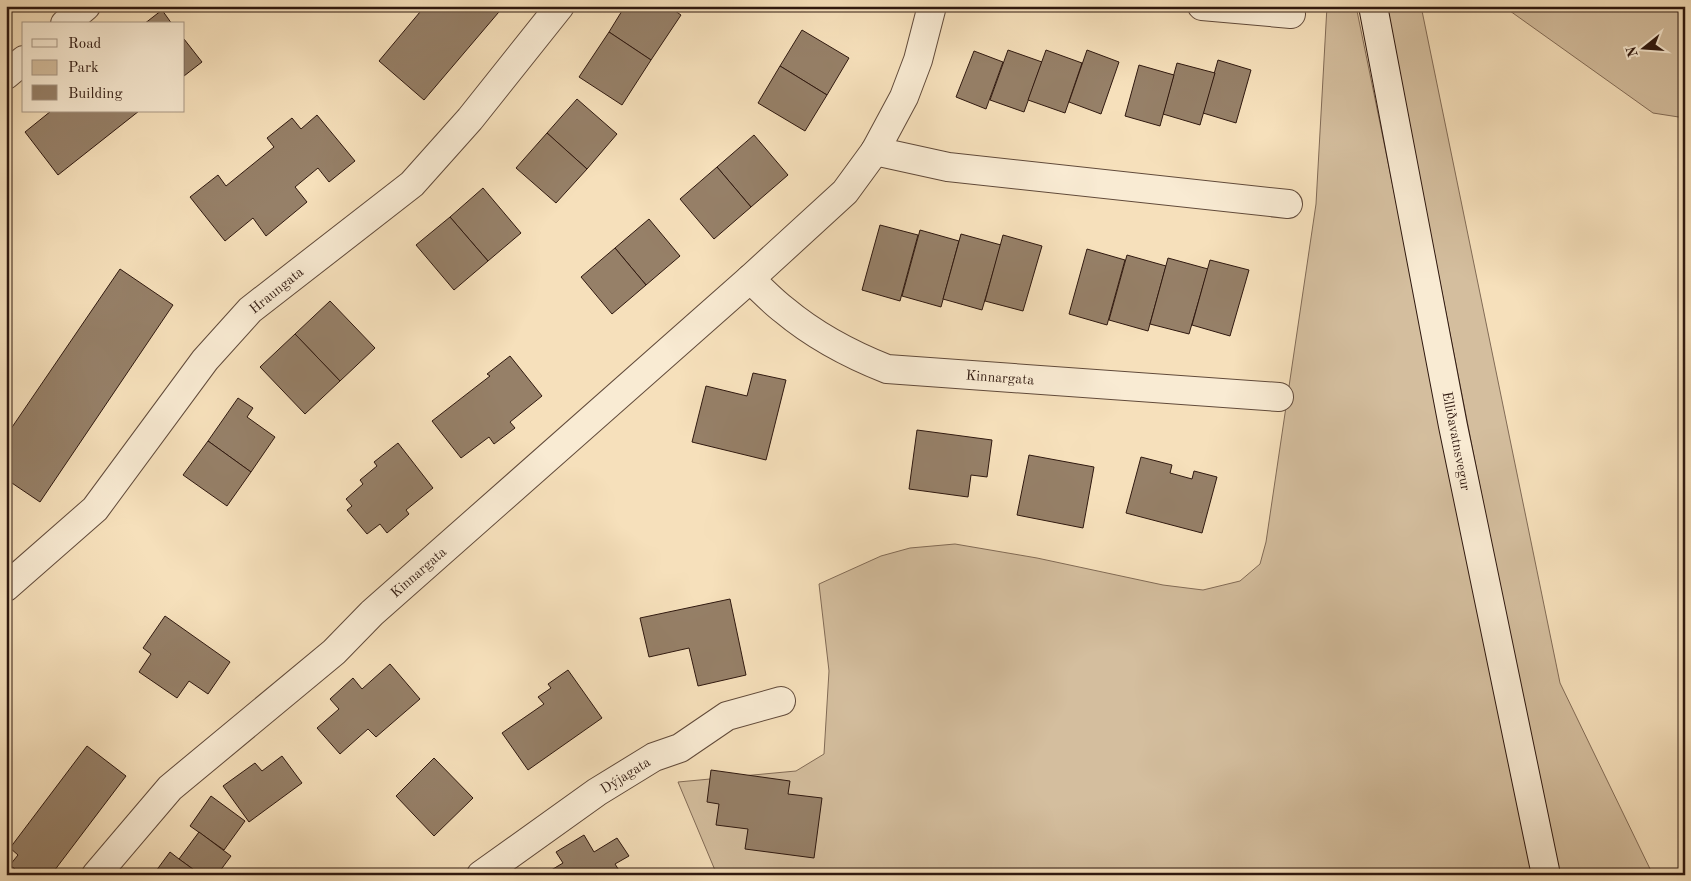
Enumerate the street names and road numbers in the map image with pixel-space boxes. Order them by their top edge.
street label: Hraungata [247,265,306,317]
street label: Kinnargata [965,369,1035,387]
street label: Elliðavatnsvegur [1440,390,1473,492]
street label: Kinnargata [388,545,449,600]
street label: Dýjagata [598,755,653,797]

